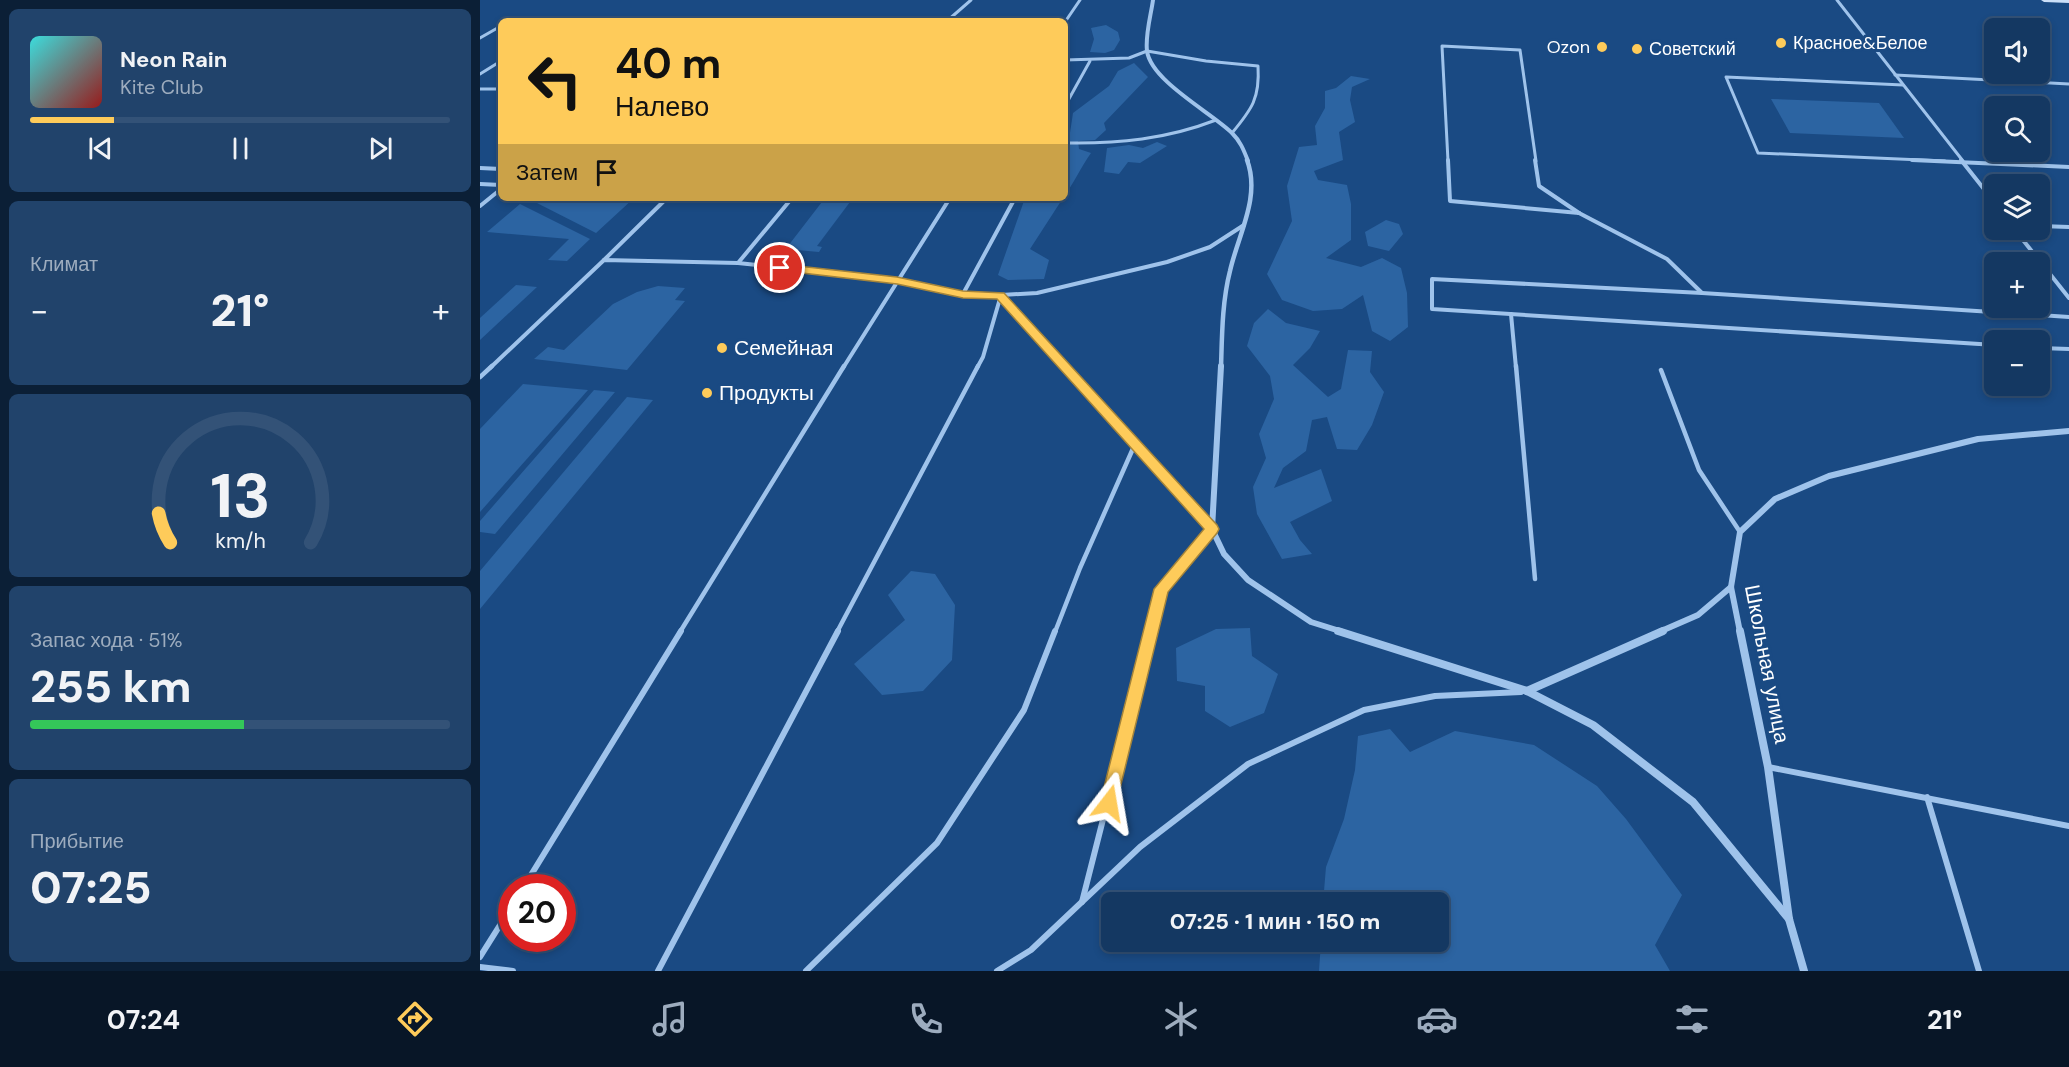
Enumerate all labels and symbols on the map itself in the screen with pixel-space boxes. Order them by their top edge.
place label: Красное&Белое [1793,31,1928,55]
place label: Ozon [1547,35,1590,59]
marker: Красное&Белое [1774,36,1788,50]
place label: Советский [1649,37,1736,61]
marker: Ozon [1595,40,1609,54]
marker: Советский [1630,42,1644,56]
pin [754,242,805,293]
place label: Семейная [734,334,833,362]
marker: Семейная [715,341,729,355]
place label: Продукты [719,379,814,407]
marker: Продукты [700,386,714,400]
street label: Школьная улица [1738,582,1796,746]
position arrow [1077,771,1141,835]
speed limit sign: 20 [498,874,576,952]

